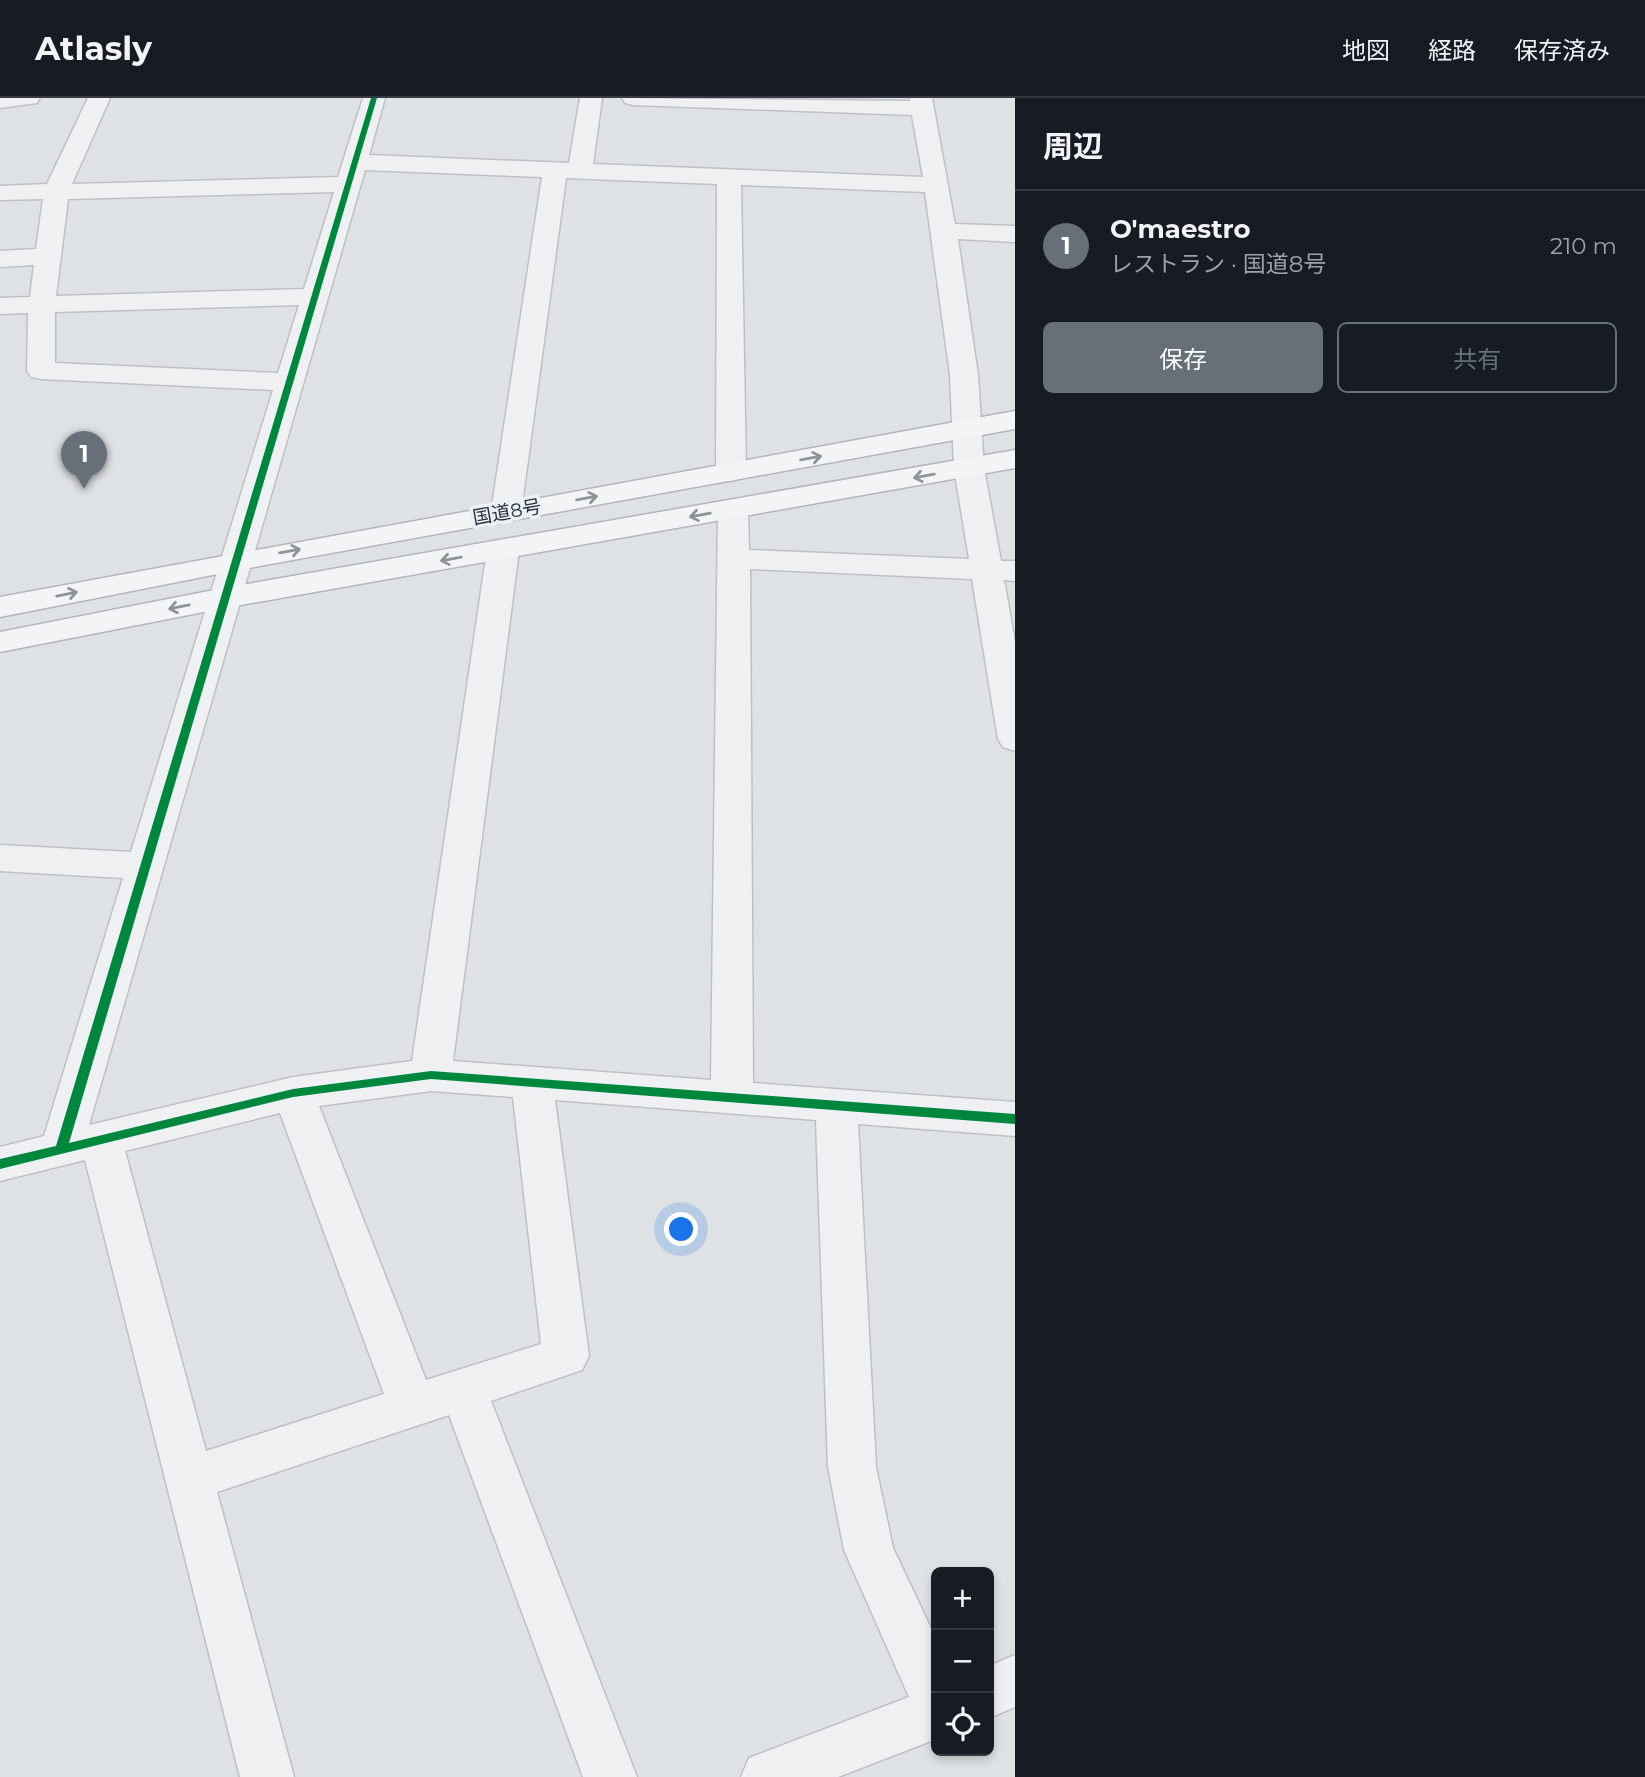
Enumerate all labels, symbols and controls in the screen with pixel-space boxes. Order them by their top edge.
text: Atlasly [35,28,152,68]
text: 地図 [1342,36,1390,65]
text: 経路 [1428,36,1476,65]
text: 保存済み [1514,36,1610,65]
text: 周辺 [1043,128,1103,165]
text: O'maestro [1110,213,1251,245]
text: 1 [1061,232,1071,260]
text: 210 m [1550,232,1617,260]
text: レストラン · 国道8号 [1110,250,1327,278]
button: 保存 [1043,322,1323,393]
button: 共有 [1337,322,1617,393]
pin: 1 [61,431,107,489]
one-way arrow [799,450,822,464]
one-way arrow [913,470,936,483]
one-way arrow [575,491,598,504]
street label: 国道8号 [471,495,543,529]
one-way arrow [689,509,712,522]
one-way arrow [279,544,301,557]
one-way arrow [441,553,463,566]
one-way arrow [55,586,78,600]
one-way arrow [168,600,191,614]
your location [664,1212,698,1246]
map controls [931,1567,994,1756]
button: + [931,1567,994,1630]
button: − [931,1630,994,1693]
button: locate [931,1693,994,1756]

